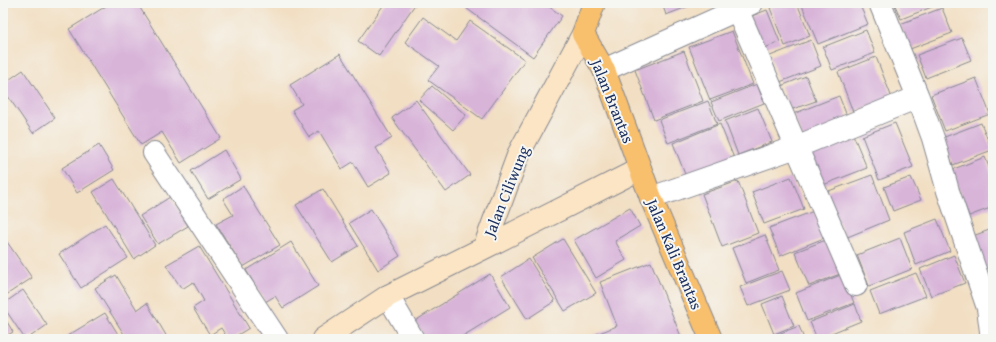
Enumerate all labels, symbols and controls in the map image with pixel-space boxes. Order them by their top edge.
street label: Jalan Brantas [584,53,641,147]
street label: Jalan Ciliwung [476,142,535,242]
street label: Jalan Kali Brantas [640,193,709,313]

